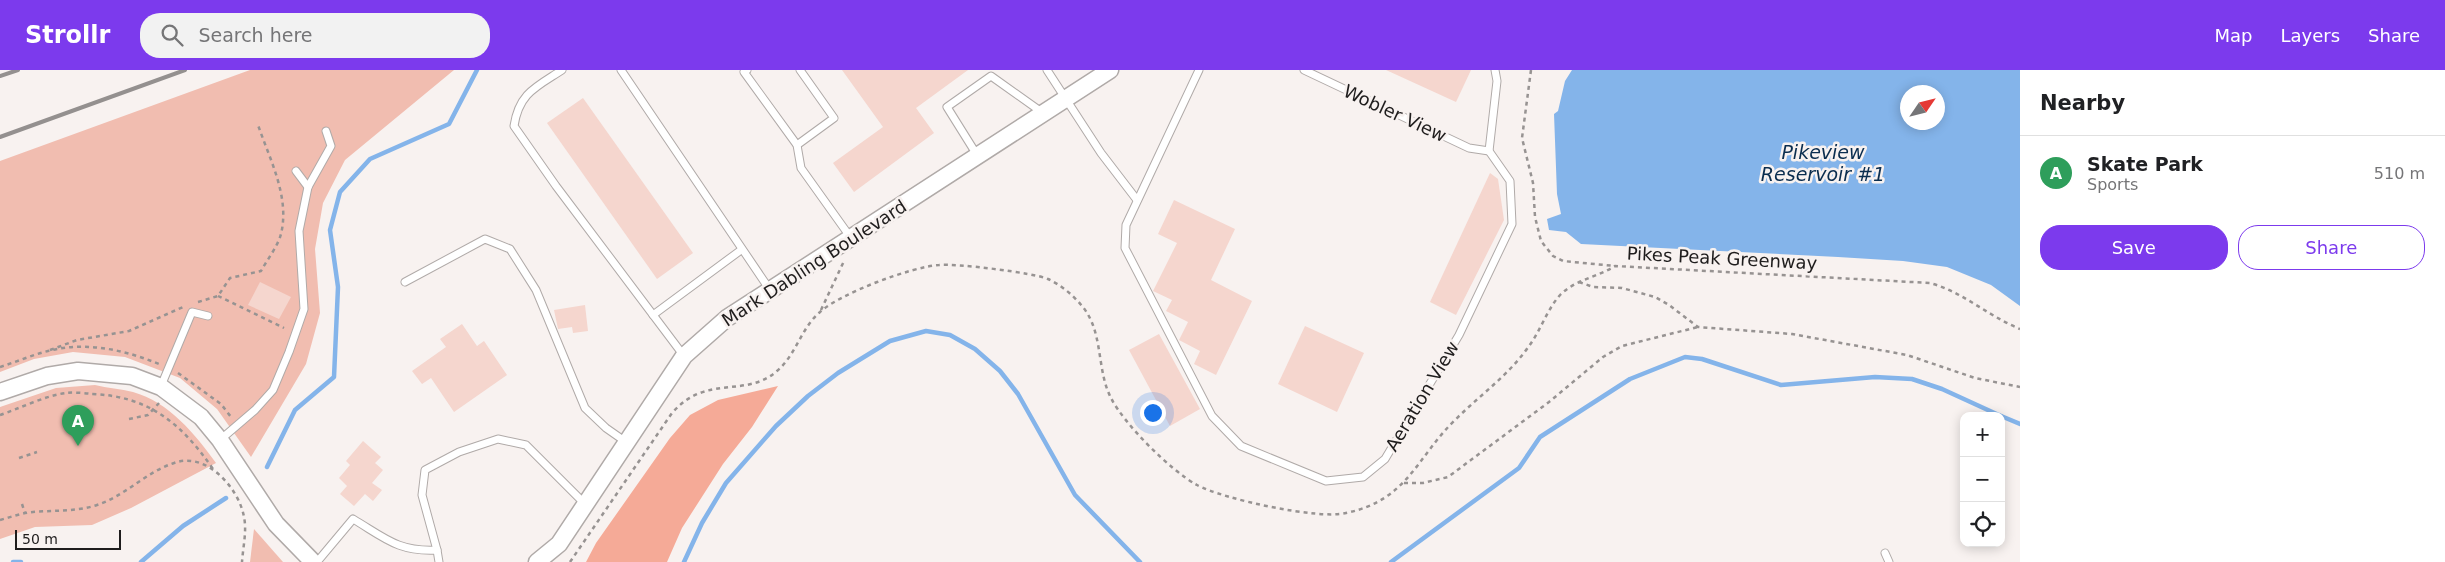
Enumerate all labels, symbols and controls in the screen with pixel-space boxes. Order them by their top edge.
search box [140,13,490,58]
text: Strollr [25,21,110,49]
icon: search [158,21,186,49]
text: Search here [198,24,313,46]
text: Map [2214,25,2252,46]
text: Layers [2280,25,2340,46]
text: Share [2368,25,2420,46]
street label: Wobler View [1340,80,1450,146]
north arrow [1900,85,1945,130]
text: Nearby [2040,91,2125,115]
water label: Pikeview Reservoir #1 [1761,141,1885,185]
text: Skate Park [2087,153,2203,175]
text: A [2050,164,2062,183]
text: 510 m [2374,164,2425,183]
text: Sports [2087,175,2138,194]
street label: Mark Dabling Boulevard [718,195,910,331]
button: Save [2040,225,2228,270]
button: Share [2238,225,2425,270]
street label: Pikes Peak Greenway [1626,243,1818,273]
street label: Aeration View [1381,337,1463,455]
your location [1140,400,1166,426]
pin: A [62,405,94,446]
map controls [1960,412,2005,547]
button: + [1960,412,2005,457]
button: − [1960,457,2005,502]
button: locate [1960,502,2005,547]
scale bar [15,527,121,550]
text: 50 m [22,531,58,547]

